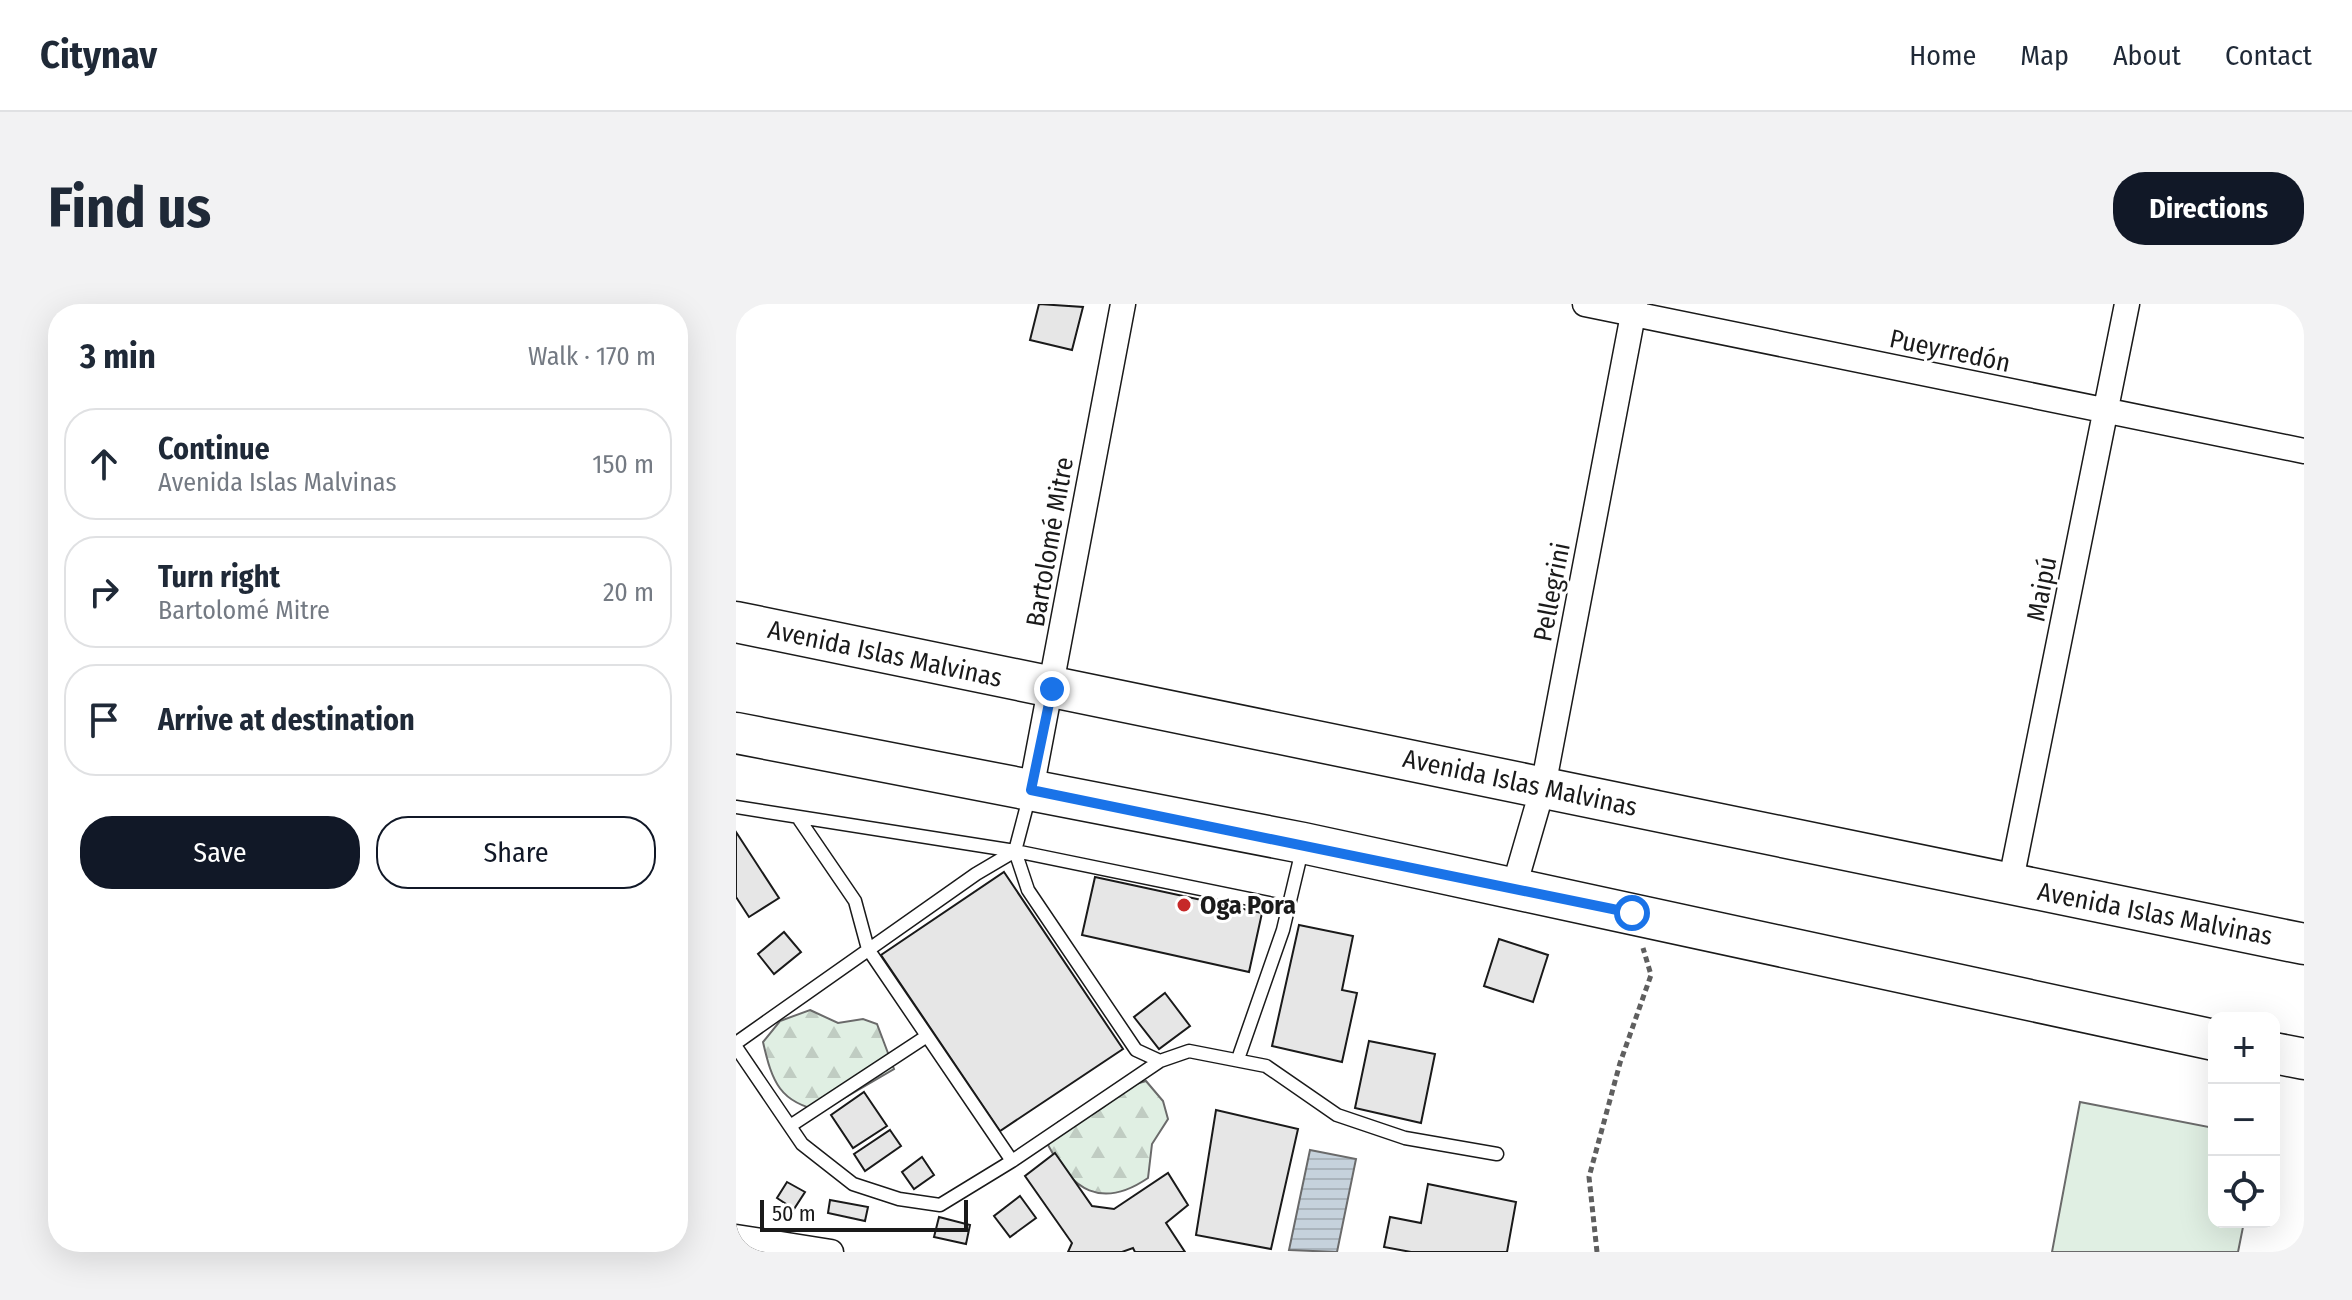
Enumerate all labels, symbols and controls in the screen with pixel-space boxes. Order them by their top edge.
text: Citynav [40,32,157,78]
text: Home [1909,39,1976,72]
text: Map [2020,39,2069,72]
text: About [2113,39,2181,72]
text: Contact [2225,39,2312,72]
button: Directions [2113,172,2304,245]
text: Find us [48,175,211,242]
street label: Pueyrredón [1887,323,2013,379]
text: 3 min [80,336,156,377]
text: Walk · 170 m [528,341,656,372]
text: Continue [158,431,270,467]
icon: ahead [82,442,126,486]
text: 150 m [592,449,654,480]
street label: Bartolomé Mitre [1020,455,1080,629]
text: Avenida Islas Malvinas [158,467,397,498]
street label: Pellegrini [1527,540,1577,644]
street label: Maipú [2021,554,2063,624]
text: Turn right [158,559,280,595]
icon: right [82,570,126,614]
text: 20 m [603,577,654,608]
text: Bartolomé Mitre [158,595,330,626]
street label: Avenida Islas Malvinas [765,614,1005,694]
route end [1034,671,1070,707]
icon: arrive [82,698,126,742]
text: Arrive at destination [158,702,415,738]
street label: Avenida Islas Malvinas [1400,743,1640,823]
button: Save [80,816,360,889]
button: Share [376,816,656,889]
street label: Avenida Islas Malvinas [2035,876,2275,952]
place label: Oga Pora [1200,890,1296,921]
route start [1614,895,1650,931]
marker: Oga Pora [1175,896,1193,914]
map controls [2208,1012,2280,1228]
button: + [2208,1012,2280,1084]
button: − [2208,1084,2280,1156]
button: locate [2208,1156,2280,1228]
scale bar [760,1196,968,1232]
text: 50 m [772,1200,816,1227]

